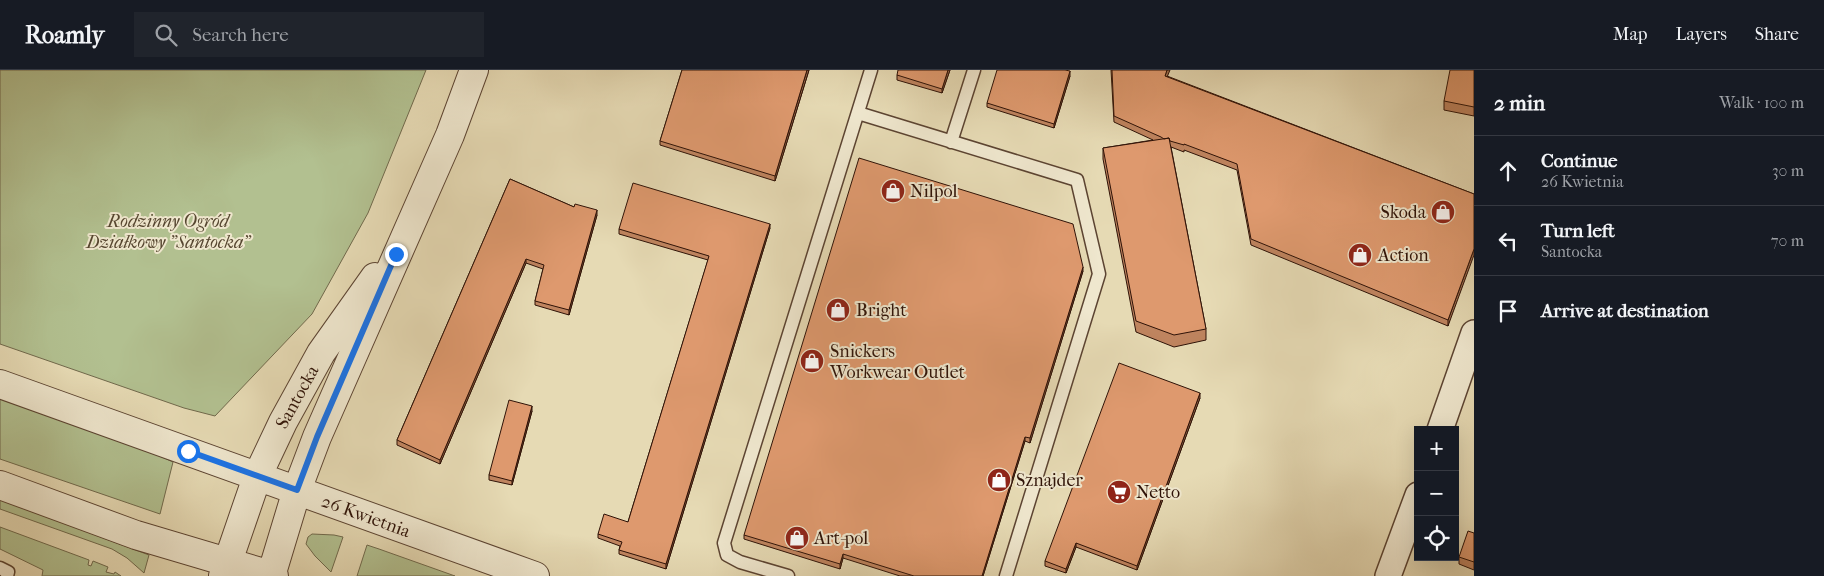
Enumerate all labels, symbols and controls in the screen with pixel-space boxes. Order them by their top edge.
search box [134,12,484,57]
text: Roamly [25,21,104,49]
icon: search [152,21,180,49]
text: Search here [192,24,289,46]
text: Map [1613,24,1647,45]
text: Layers [1675,24,1727,45]
text: Share [1755,24,1799,45]
text: 2 min [1494,91,1545,115]
text: Walk · 100 m [1719,93,1804,112]
text: Continue [1541,150,1617,172]
icon: ahead [1494,157,1522,185]
text: 30 m [1772,161,1804,180]
text: 26 Kwietnia [1541,172,1624,191]
shop icon: Nilpol [880,178,906,204]
place label: Nilpol [910,181,958,202]
shop icon: Skoda [1430,199,1456,225]
place label: Skoda [1380,202,1427,223]
park label: Rodzinny Ogród Działkowy "Santocka" [85,211,252,253]
text: Turn left [1541,220,1615,242]
icon: left [1494,227,1522,255]
text: 70 m [1771,231,1804,250]
shop icon: Action [1347,242,1373,268]
text: Santocka [1541,242,1602,261]
route end [385,243,408,266]
place label: Action [1377,245,1429,266]
shop icon: Bright [825,297,851,323]
icon: arrive [1494,297,1522,325]
place label: Bright [856,300,907,321]
text: Arrive at destination [1541,300,1709,322]
place label: Snickers Workwear Outlet [829,341,966,383]
shop icon: Snickers Workwear Outlet [799,348,825,374]
street label: Santocka [272,361,324,432]
map controls [1414,426,1459,561]
button: + [1414,426,1459,471]
route start [177,440,200,463]
shop icon: Sznajder [986,467,1012,493]
place label: Sznajder [1016,470,1083,491]
button: − [1414,471,1459,516]
supermarket icon: Netto [1106,479,1132,505]
place label: Netto [1136,482,1180,503]
street label: 26 Kwietnia [319,491,414,542]
button: locate [1414,516,1459,561]
shop icon: Art-pol [784,525,810,551]
place label: Art-pol [813,528,868,549]

